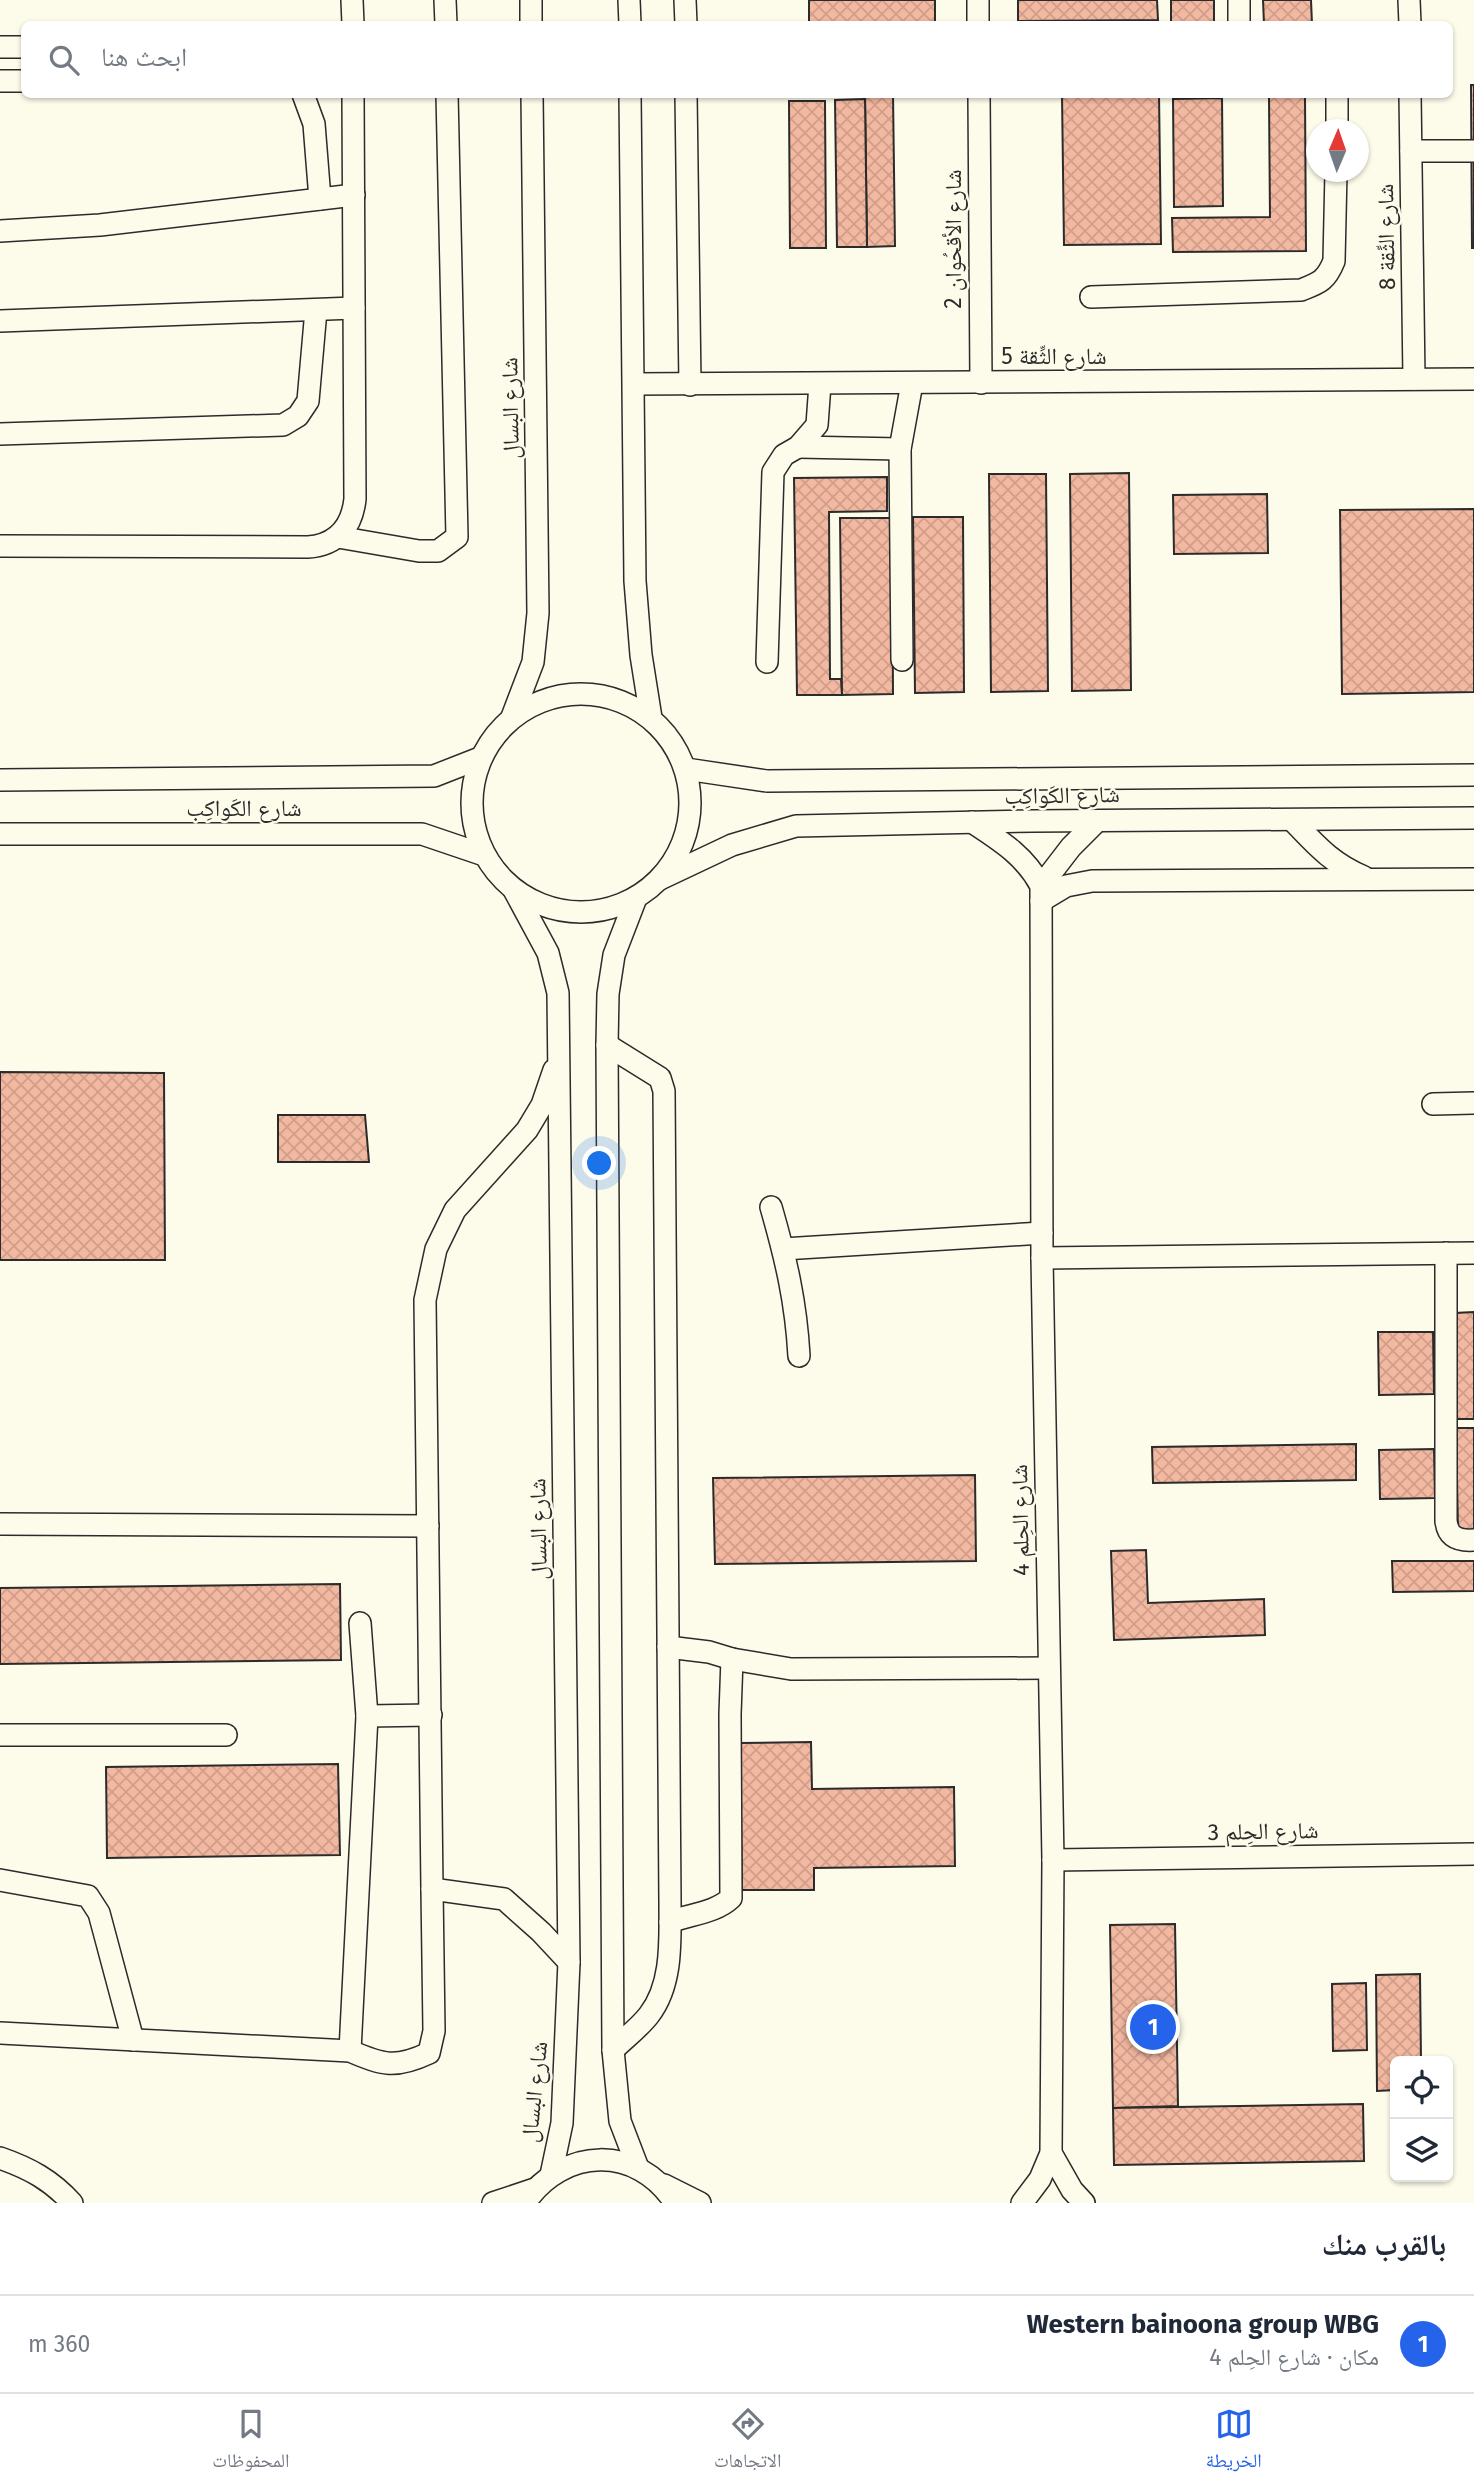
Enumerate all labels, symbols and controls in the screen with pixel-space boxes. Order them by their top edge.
search box [21,21,1453,98]
icon: search [45,41,83,79]
text: ابحث هنا [101,42,187,73]
north arrow [1306,119,1369,182]
street label: شارع الأقحُوان 2 [939,169,968,309]
street label: شارع الثِّقة 8 [1371,183,1402,291]
street label: شارع الثِّقة 5 [1001,342,1107,371]
street label: شارع البسال [495,357,526,459]
street label: شارع الكَواكِب [1004,780,1120,811]
street label: شارع الكَواكِب [186,794,302,823]
your location [582,1146,616,1180]
street label: شارع الحِلم 4 [1005,1464,1037,1576]
street label: شارع البسال [523,1478,554,1580]
street label: شارع الحِلم 3 [1207,1816,1319,1848]
pin: 1 [1130,2001,1176,2053]
street label: شارع البسال [515,2040,554,2144]
map controls [1390,2056,1453,2182]
button: locate [1390,2056,1453,2119]
button: layers [1390,2119,1453,2182]
text: بالقرب منك [1322,2227,1446,2263]
text: Western bainoona group WBG [1027,2309,1379,2340]
text: 360 m [28,2330,90,2358]
text: 1 [1418,2330,1428,2358]
text: مكان · شارع الحِلم 4 [1209,2343,1379,2371]
tab: المحفوظات [212,2405,290,2479]
tab: الاتجاهات [714,2405,781,2479]
tab: الخريطة [1206,2405,1262,2479]

